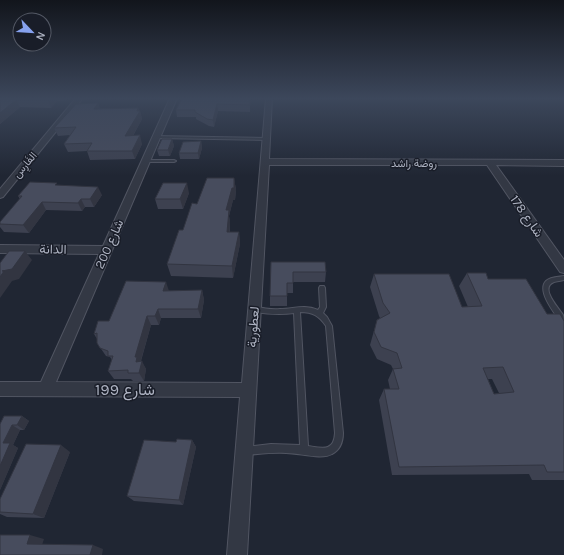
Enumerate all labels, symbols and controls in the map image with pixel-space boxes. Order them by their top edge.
north arrow [12,12,52,52]
text: N [33,30,48,42]
street label: الفَارِس [10,149,41,182]
street label: روضة راشد [391,157,437,170]
street label: شارع 178 [506,192,547,241]
street label: شارع 200 [92,217,128,272]
street label: الدانة [39,241,67,257]
street label: لعطورية [244,306,263,348]
street label: شارع 199 [95,380,155,401]

